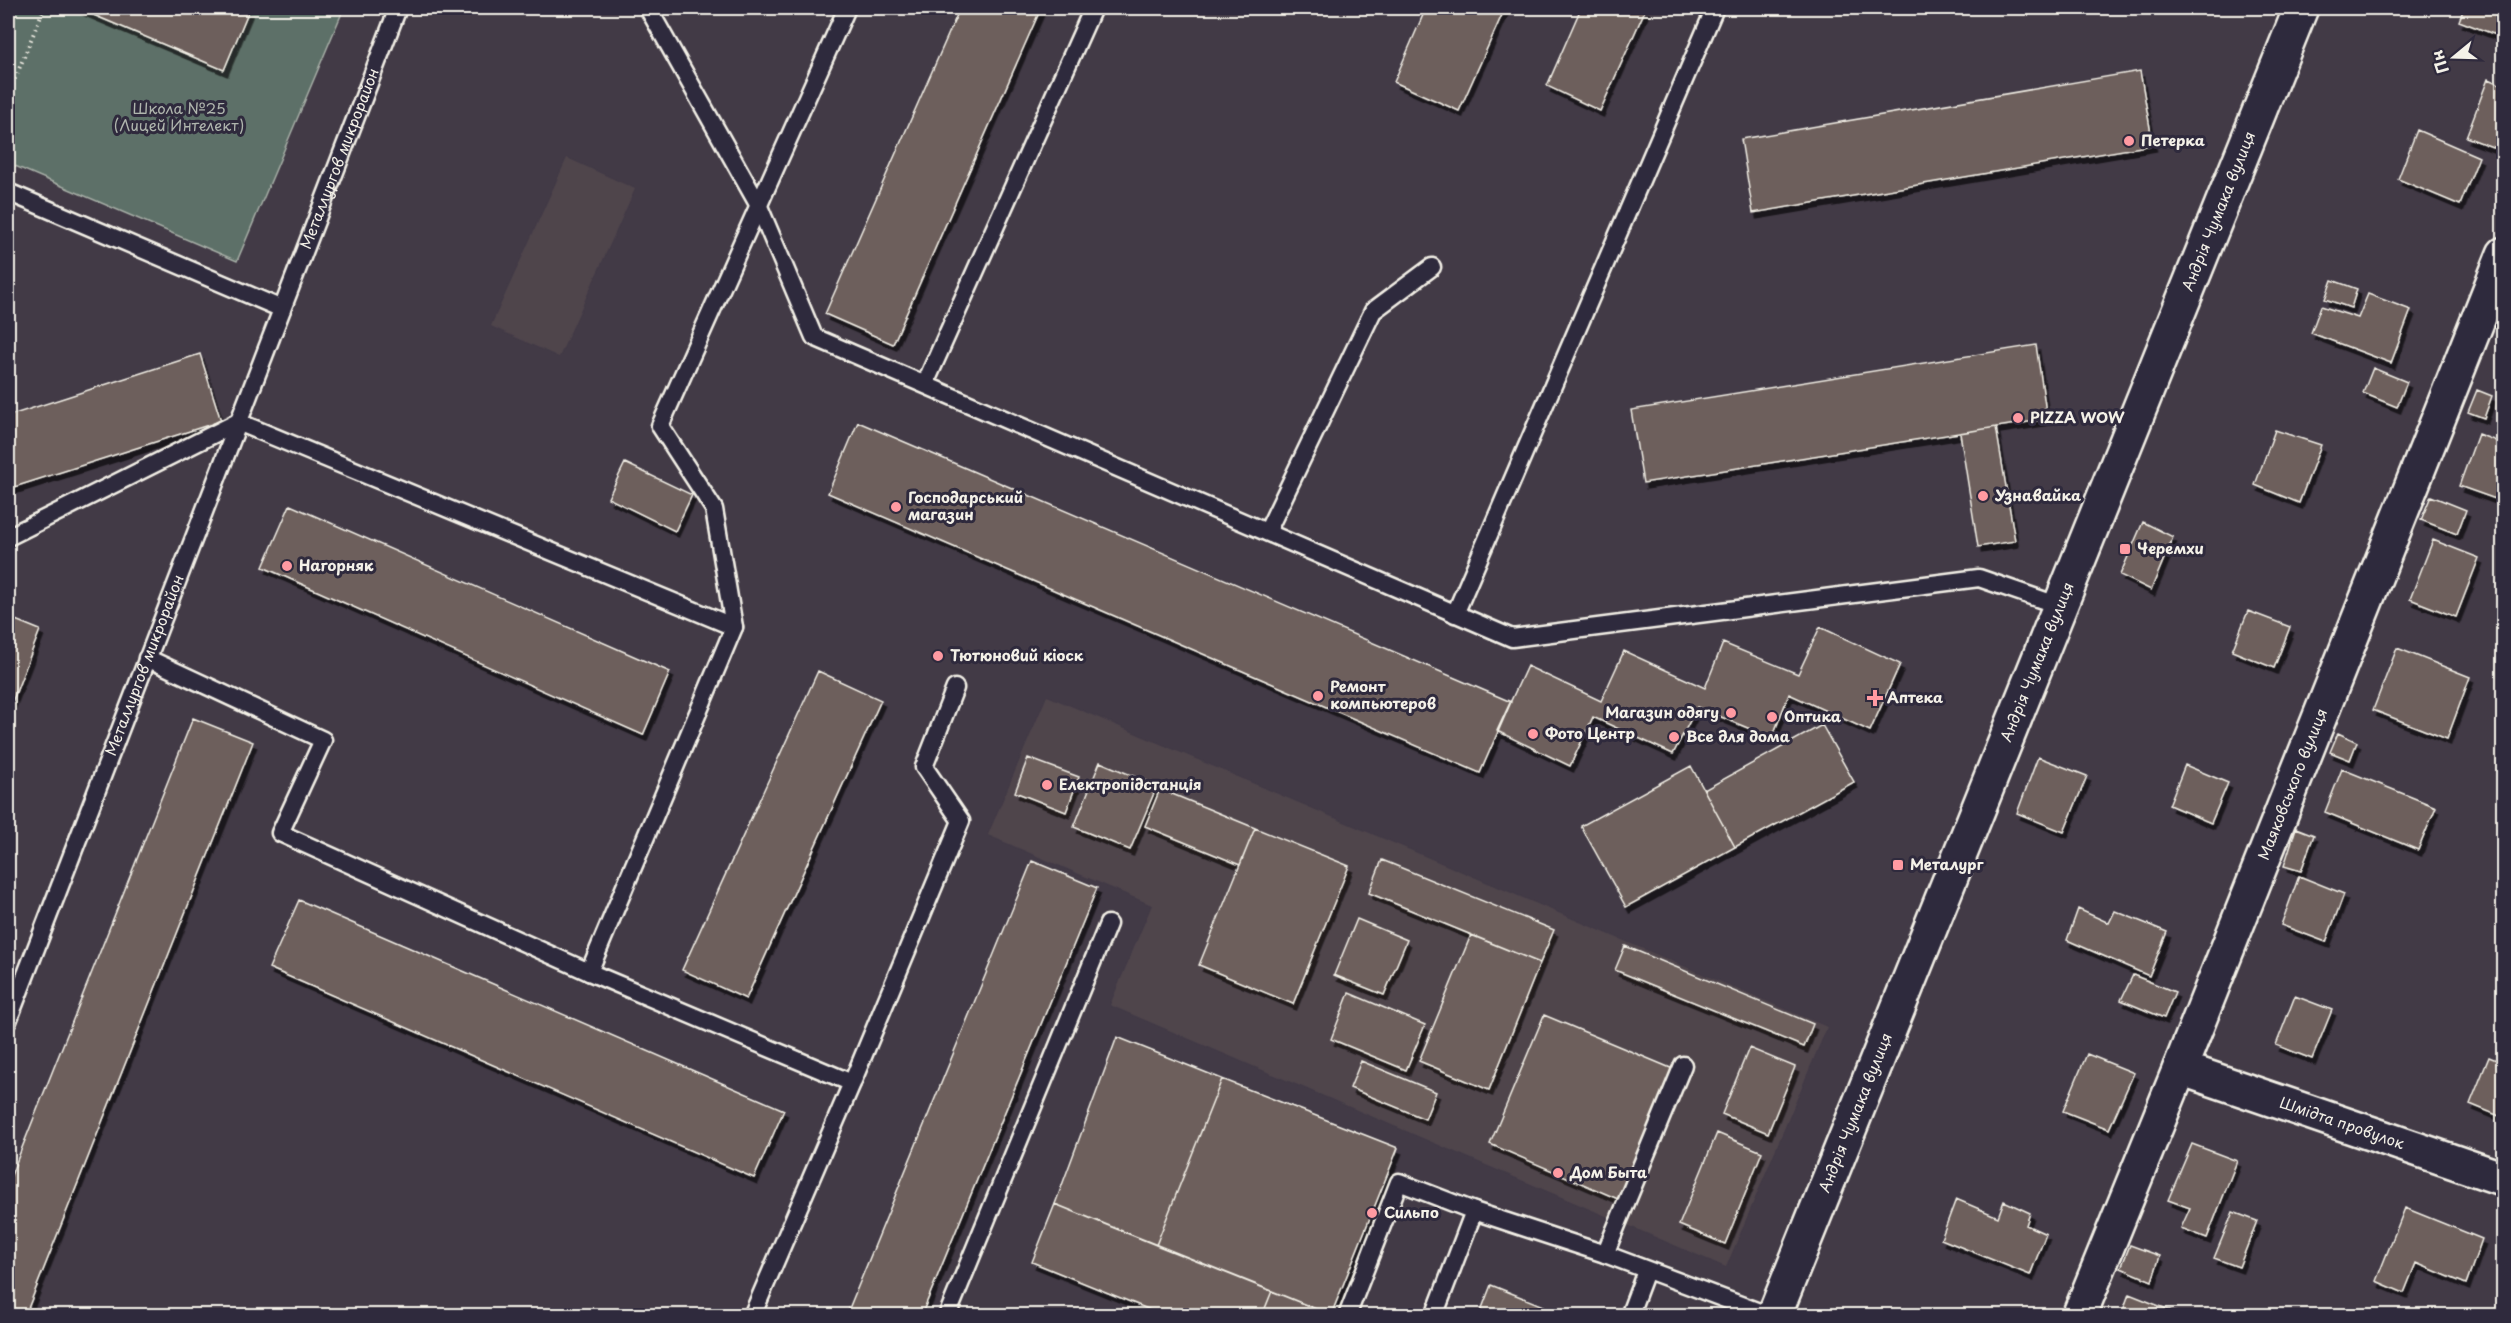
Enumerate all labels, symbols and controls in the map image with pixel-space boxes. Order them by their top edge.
north arrow [2424,27,2484,87]
text: Пн [2424,47,2454,77]
street label: Металлургов микрорайон [293,64,384,252]
park label: Школа №25 (Лицей Интелект) [114,96,244,136]
street label: Андрія Чумака вулиця [2175,127,2260,294]
place label: Петерка [2141,128,2205,151]
marker: Петерка [2122,134,2136,148]
place label: PIZZA WOW [2030,405,2125,428]
marker: PIZZA WOW [2011,411,2025,425]
place label: Узнавайка [1994,483,2081,506]
place label: Господарський магазин [908,485,1023,525]
marker: Узнавайка [1976,489,1990,503]
marker: Господарський магазин [889,500,903,514]
place label: Черемхи [2137,536,2204,559]
marker: Черемхи [2118,542,2132,556]
place label: Нагорняк [299,553,374,576]
marker: Нагорняк [280,559,294,573]
street label: Металлургов микрорайон [98,571,189,759]
street label: Андрія Чумака вулиця [1994,578,2079,745]
place label: Тютюновий кіоск [950,643,1084,666]
marker: Тютюновий кіоск [931,649,945,663]
place label: Ремонт компьютеров [1330,674,1436,714]
place label: Аптека [1887,685,1943,708]
marker: Ремонт компьютеров [1311,689,1325,703]
marker: Аптека [1868,691,1882,705]
place label: Магазин одягу [1605,700,1719,723]
place label: Оптика [1784,704,1842,727]
street label: Маяковського вулиця [2251,705,2332,863]
marker: Магазин одягу [1724,706,1738,720]
marker: Оптика [1765,710,1779,724]
place label: Фото Центр [1545,721,1635,744]
place label: Все для дома [1686,724,1791,747]
marker: Фото Центр [1526,727,1540,741]
marker: Все для дома [1667,730,1681,744]
place label: Електропідстанція [1059,772,1202,795]
marker: Електропідстанція [1040,778,1054,792]
place label: Металург [1910,852,1985,875]
marker: Металург [1891,858,1905,872]
street label: Андрія Чумака вулиця [1812,1029,1897,1196]
street label: Шмідта провулок [2277,1090,2408,1154]
place label: Дом Быта [1569,1160,1648,1183]
marker: Дом Быта [1551,1166,1565,1180]
place label: Сильпо [1384,1200,1439,1223]
marker: Сильпо [1365,1206,1379,1220]

